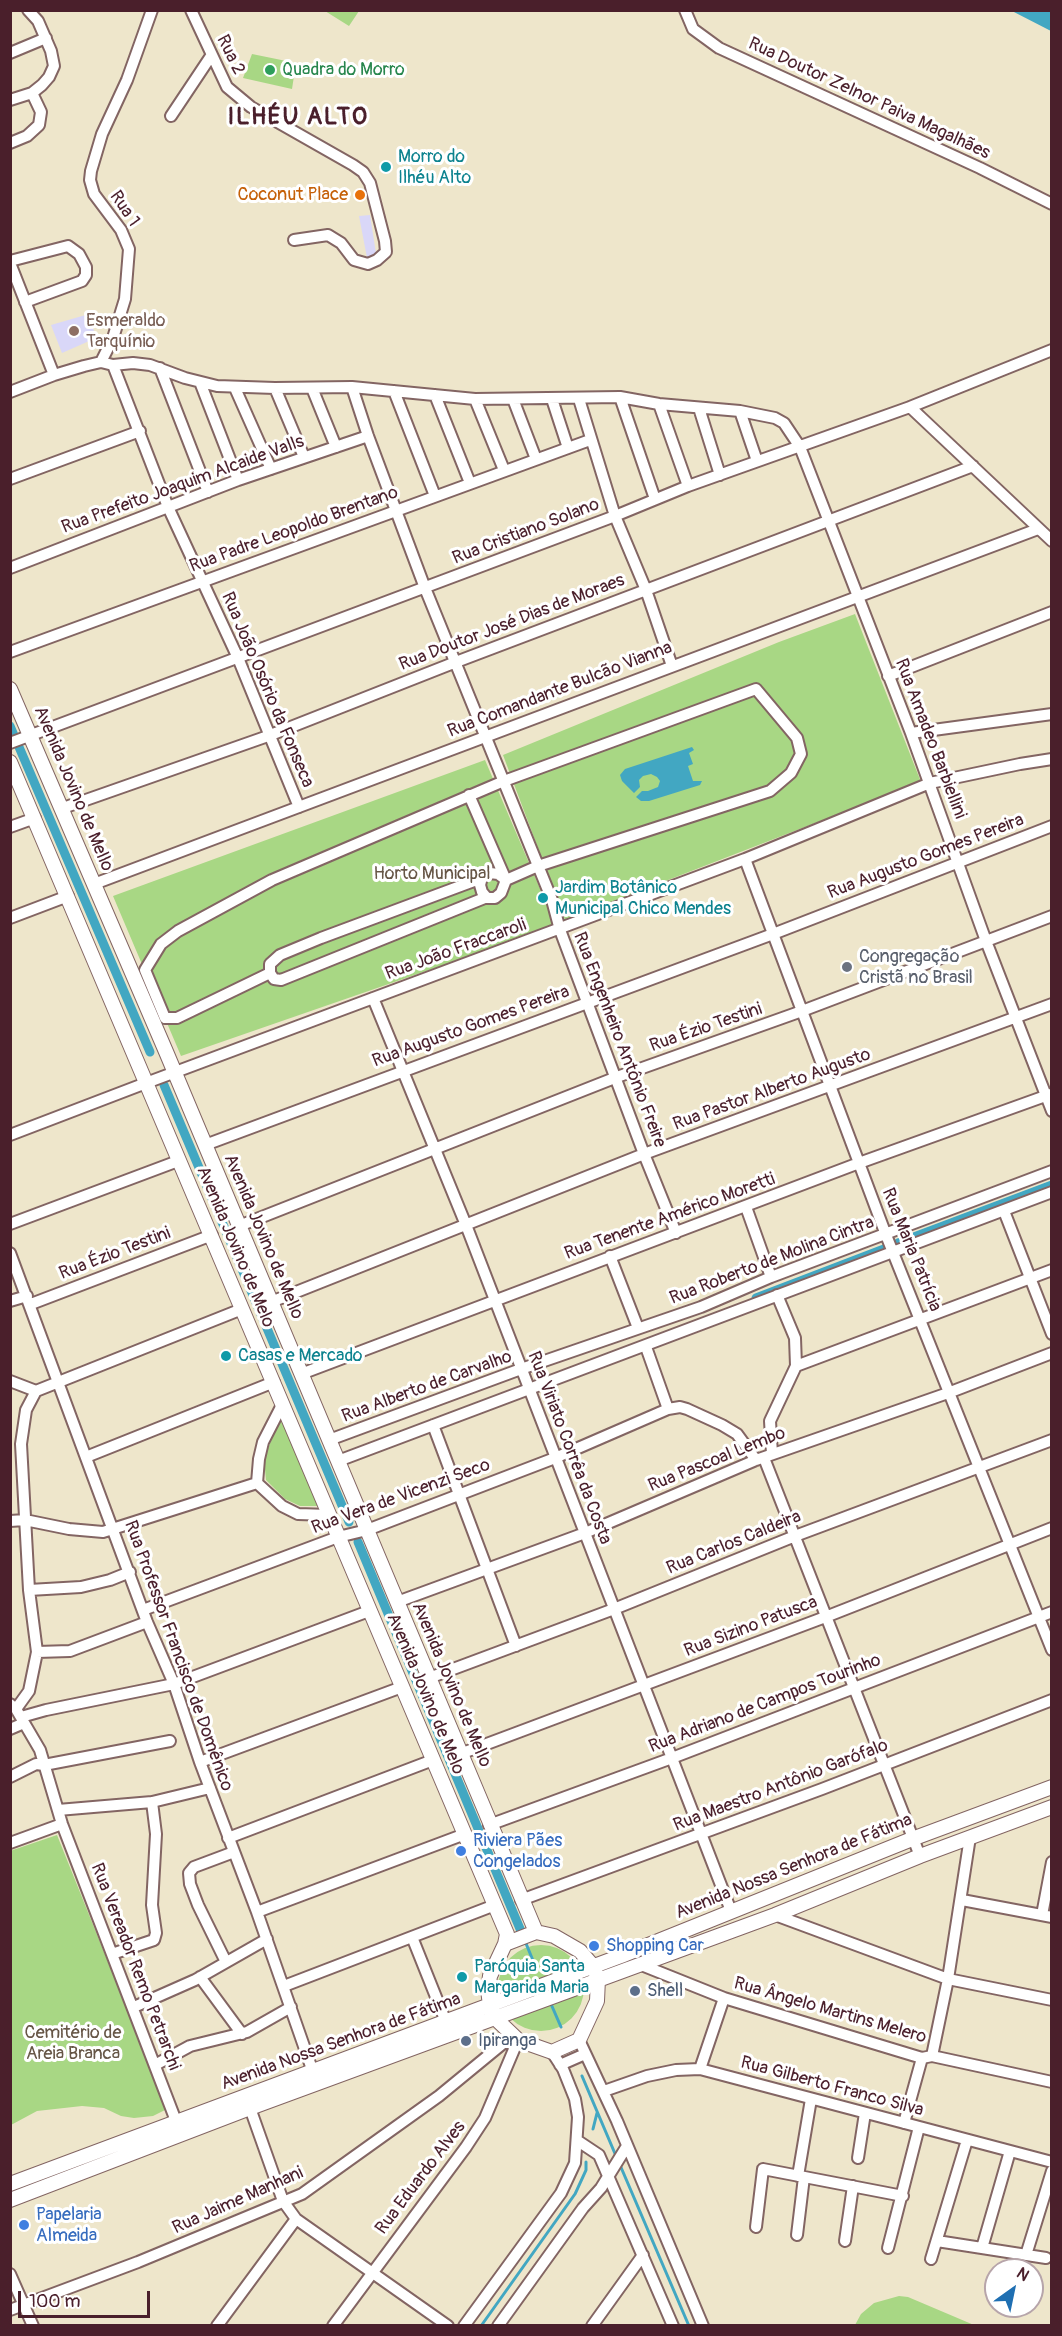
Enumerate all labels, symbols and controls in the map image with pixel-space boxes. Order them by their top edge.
street label: Rua 2 [211,31,249,79]
street label: Rua Doutor Zelnor Paiva Magalhães [745,33,993,165]
place label: Quadra do Morro [282,59,405,81]
marker: Quadra do Morro [263,63,277,77]
district label: ILHÉU ALTO [228,104,368,132]
place label: Morro do Ilhéu Alto [398,146,471,188]
marker: Morro do Ilhéu Alto [379,160,393,174]
place label: Coconut Place [238,184,348,206]
street label: Rua 1 [104,187,144,231]
marker: Coconut Place [353,188,367,202]
place label: Esmeraldo Tarquínio [86,310,165,352]
marker: Esmeraldo Tarquínio [67,324,81,338]
street label: Rua Prefeito Joaquim Alcaide Valls [59,431,307,539]
street label: Rua Padre Leopoldo Brentano [187,482,401,578]
street label: Rua Cristiano Solano [450,494,602,570]
street label: Rua Doutor José Dias de Moraes [396,570,628,676]
street label: Rua João Osório da Fonseca [216,589,318,791]
street label: Rua Comandante Bulcão Vianna [445,637,675,743]
street label: Rua Amadeo Barbiellini [889,656,971,822]
street label: Avenida Jovino de Mello [28,703,118,875]
street label: Rua Augusto Gomes Pereira [825,810,1027,904]
park label: Horto Municipal [373,863,491,885]
place label: Jardim Botânico Municipal Chico Mendes [555,877,731,920]
marker: Jardim Botânico Municipal Chico Mendes [536,891,550,905]
street label: Rua João Fraccaroli [383,914,529,986]
street label: Rua Engenheiro Antônio Freire [568,929,670,1151]
place label: Congregação Cristã no Brasil [859,946,973,988]
marker: Congregação Cristã no Brasil [840,960,854,974]
street label: Rua Augusto Gomes Pereira [369,981,573,1073]
street label: Rua Ézio Testini [647,999,765,1057]
street label: Rua Pastor Alberto Augusto [670,1044,874,1136]
street label: Avenida Jovino de Mello [218,1151,308,1323]
street label: Avenida Jovino de Melo [191,1163,279,1331]
street label: Rua Tenente Américo Moretti [562,1169,778,1265]
street label: Rua Maria Patrícia [876,1185,946,1315]
street label: Rua Roberto de Molina Cintra [667,1212,877,1310]
street label: Rua Ézio Testini [56,1223,174,1285]
place label: Casas e Mercado [238,1345,363,1367]
street label: Rua Alberto de Carvalho [339,1346,515,1428]
street label: Rua Viriato Corrêa da Costa [522,1348,616,1548]
marker: Casas e Mercado [219,1349,233,1363]
street label: Rua Pascoal Lembo [645,1423,789,1497]
street label: Rua Vera de Vicenzi Seco [309,1455,493,1539]
street label: Rua Carlos Caldeira [664,1506,804,1580]
street label: Rua Professor Francisco de Domênico [119,1518,237,1794]
street label: Rua Sizino Patusca [681,1592,821,1662]
street label: Avenida Jovino de Mello [406,1599,496,1771]
street label: Avenida Jovino de Melo [381,1610,469,1778]
street label: Rua Adriano de Campos Tourinho [646,1650,884,1758]
street label: Rua Maestro Antônio Garófalo [671,1735,891,1837]
street label: Avenida Nossa Senhora de Fátima [673,1810,915,1924]
place label: Riviera Pães Congelados [473,1830,562,1872]
marker: Riviera Pães Congelados [454,1844,468,1858]
street label: Rua Vereador Remo Petrarchi [85,1860,185,2074]
place label: Shopping Car [606,1935,704,1957]
marker: Shopping Car [587,1939,601,1953]
place label: Paróquia Santa Margarida Maria [474,1956,589,1998]
marker: Paróquia Santa Margarida Maria [455,1970,469,1984]
street label: Rua Ângelo Martins Melero [731,1973,929,2049]
place label: Shell [647,1980,683,2002]
marker: Shell [628,1984,642,1998]
street label: Avenida Nossa Senhora de Fátima [218,1989,464,2095]
park label: Cemitério de Areia Branca [25,2022,121,2064]
place label: Ipiranga [478,2030,537,2052]
marker: Ipiranga [459,2034,473,2048]
street label: Rua Gilberto Franco Silva [738,2052,926,2122]
street label: Rua Eduardo Alves [371,2117,471,2239]
street label: Rua Jaime Manhani [169,2162,307,2240]
place label: Papelaria Almeida [36,2204,102,2246]
marker: Papelaria Almeida [17,2218,31,2232]
north arrow [984,2258,1044,2318]
text: N [1013,2263,1033,2286]
scale bar [21,2279,153,2317]
text: 100 m [29,2290,81,2313]

